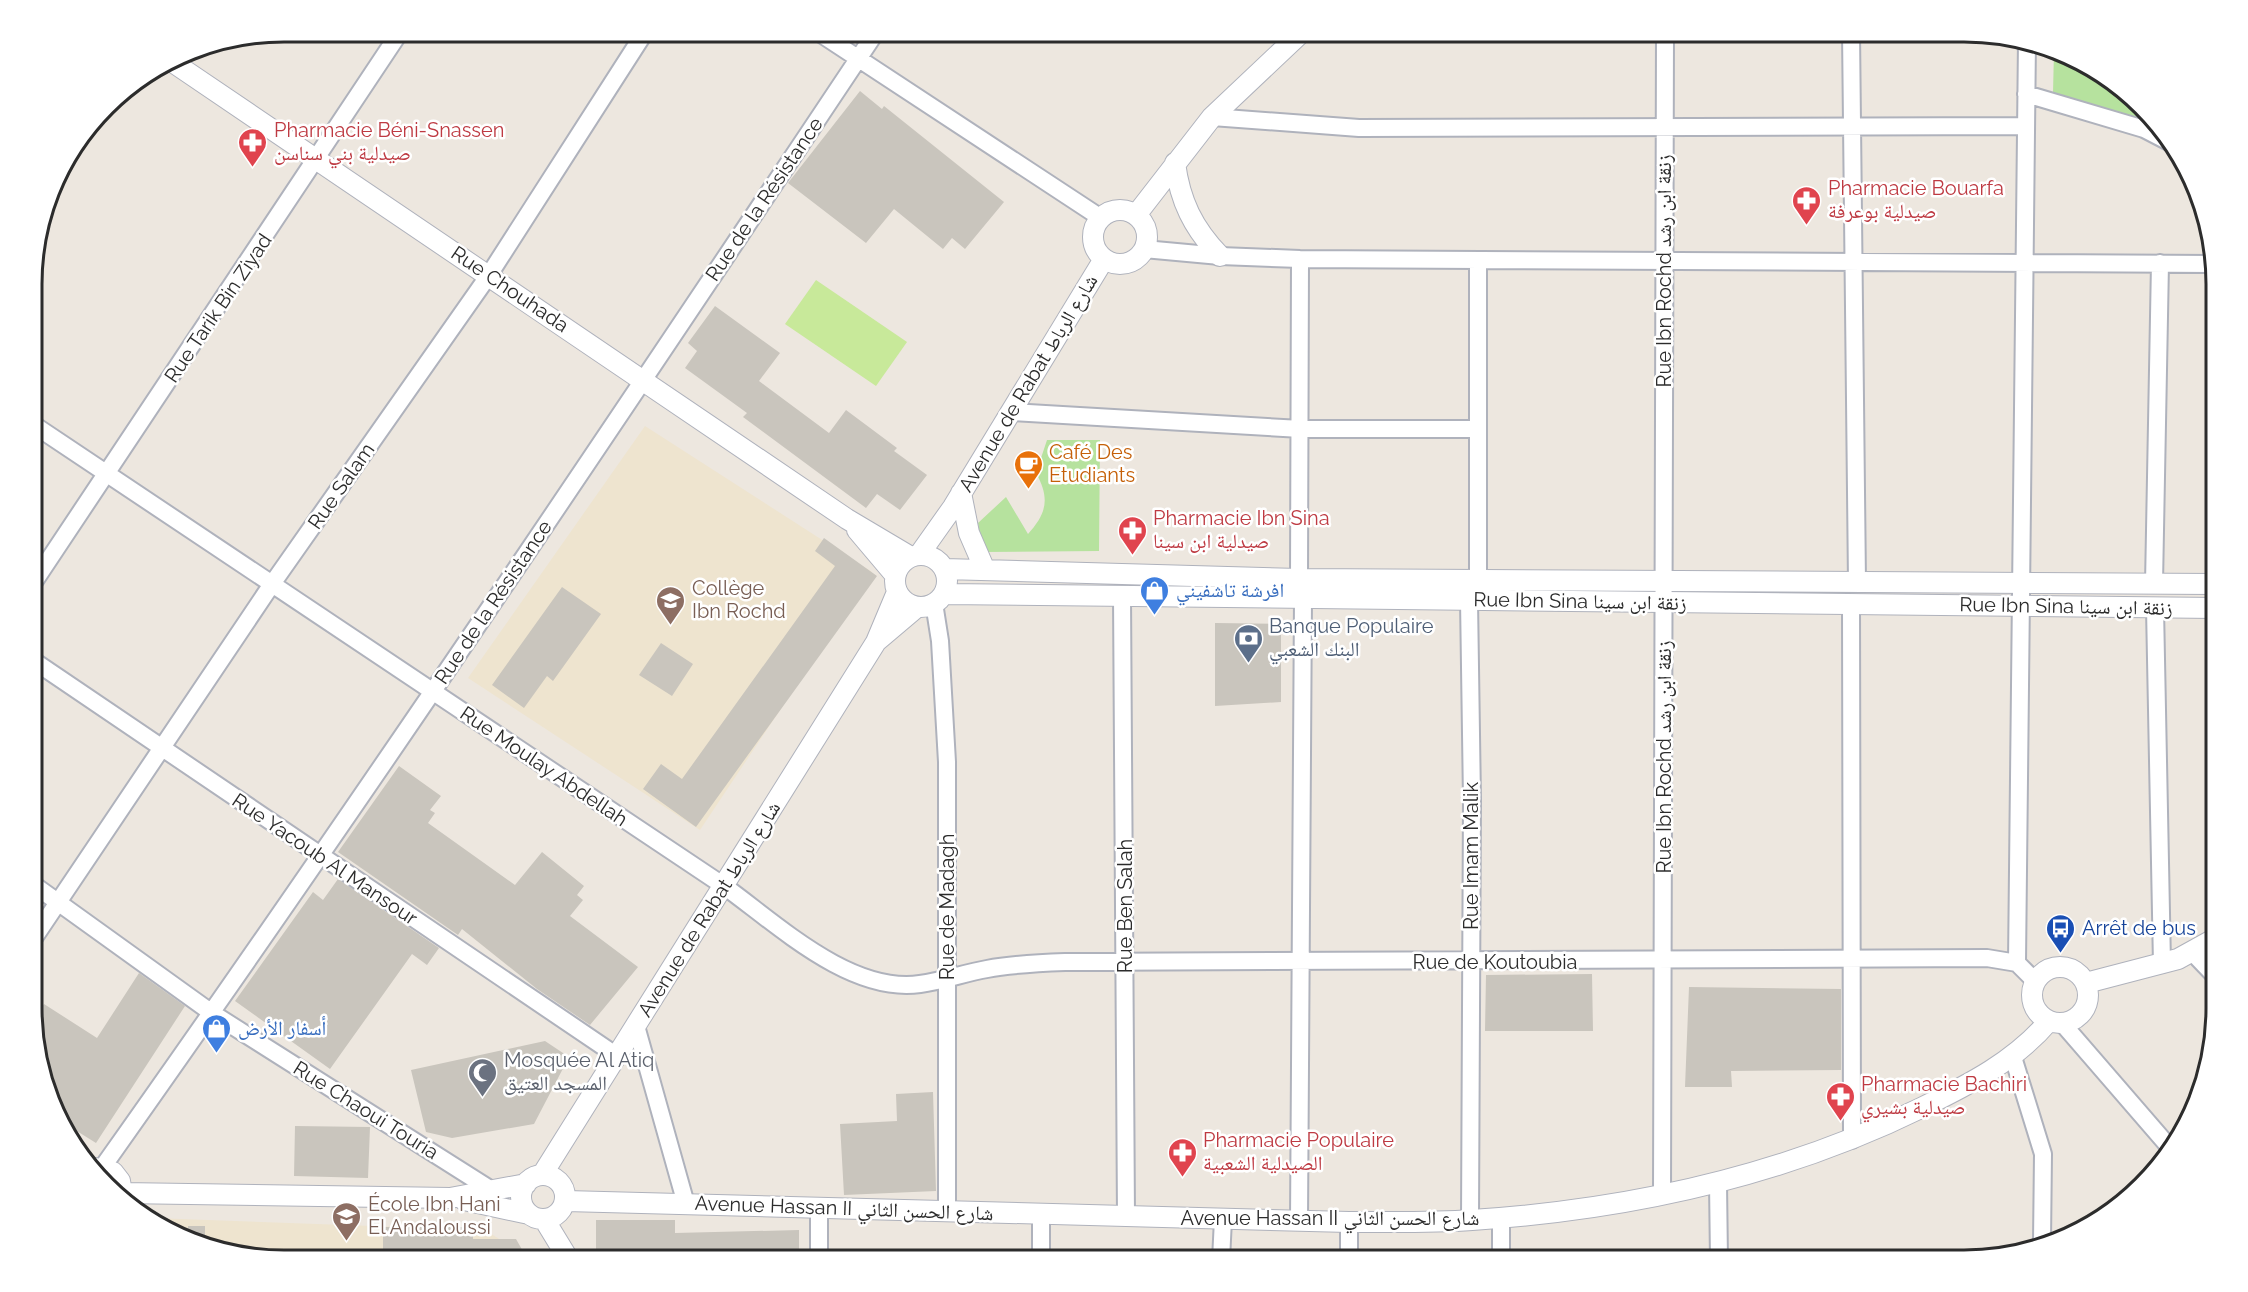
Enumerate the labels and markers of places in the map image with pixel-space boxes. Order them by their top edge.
place label: Pharmacie Béni-Snassen صيدلية بني سناسن [274,118,504,169]
pharmacy icon: Pharmacie Béni-Snassen صيدلية بني سناسن [237,126,269,168]
place label: Pharmacie Bouarfa صيدلية بوعرفة [1828,176,2004,223]
pharmacy icon: Pharmacie Bouarfa صيدلية بوعرفة [1791,184,1823,226]
place label: Café Des Etudiants [1049,440,1135,487]
cafe icon: Café Des Etudiants [1012,448,1044,490]
place label: Pharmacie Ibn Sina صيدلية ابن سينا [1153,506,1330,553]
pharmacy icon: Pharmacie Ibn Sina صيدلية ابن سينا [1116,514,1148,556]
shop icon: افرشة تاشفيني [1139,574,1171,616]
place label: Collège Ibn Rochd [692,576,786,623]
place label: افرشة تاشفيني [1176,578,1284,606]
school or university icon: Collège Ibn Rochd [655,584,687,626]
place label: Banque Populaire البنك الشعبي [1269,614,1434,665]
bank icon: Banque Populaire البنك الشعبي [1232,622,1264,664]
bus stop icon: Arrêt de bus [2045,912,2077,954]
place label: Arrêt de bus [2082,916,2196,940]
shop icon: أسفار الأرض [201,1012,233,1054]
place label: أسفار الأرض [238,1016,326,1040]
place label: Mosquée Al Atiq المسجد العتيق [504,1048,654,1095]
mosque icon: Mosquée Al Atiq المسجد العتيق [467,1056,499,1098]
place label: Pharmacie Bachiri صيدلية بشيري [1861,1072,2027,1123]
pharmacy icon: Pharmacie Bachiri صيدلية بشيري [1824,1080,1856,1122]
place label: Pharmacie Populaire الصيدلية الشعبية [1203,1128,1394,1175]
pharmacy icon: Pharmacie Populaire الصيدلية الشعبية [1166,1136,1198,1178]
place label: École Ibn Hani El Andaloussi [368,1192,501,1239]
school or university icon: École Ibn Hani El Andaloussi [331,1200,363,1242]

